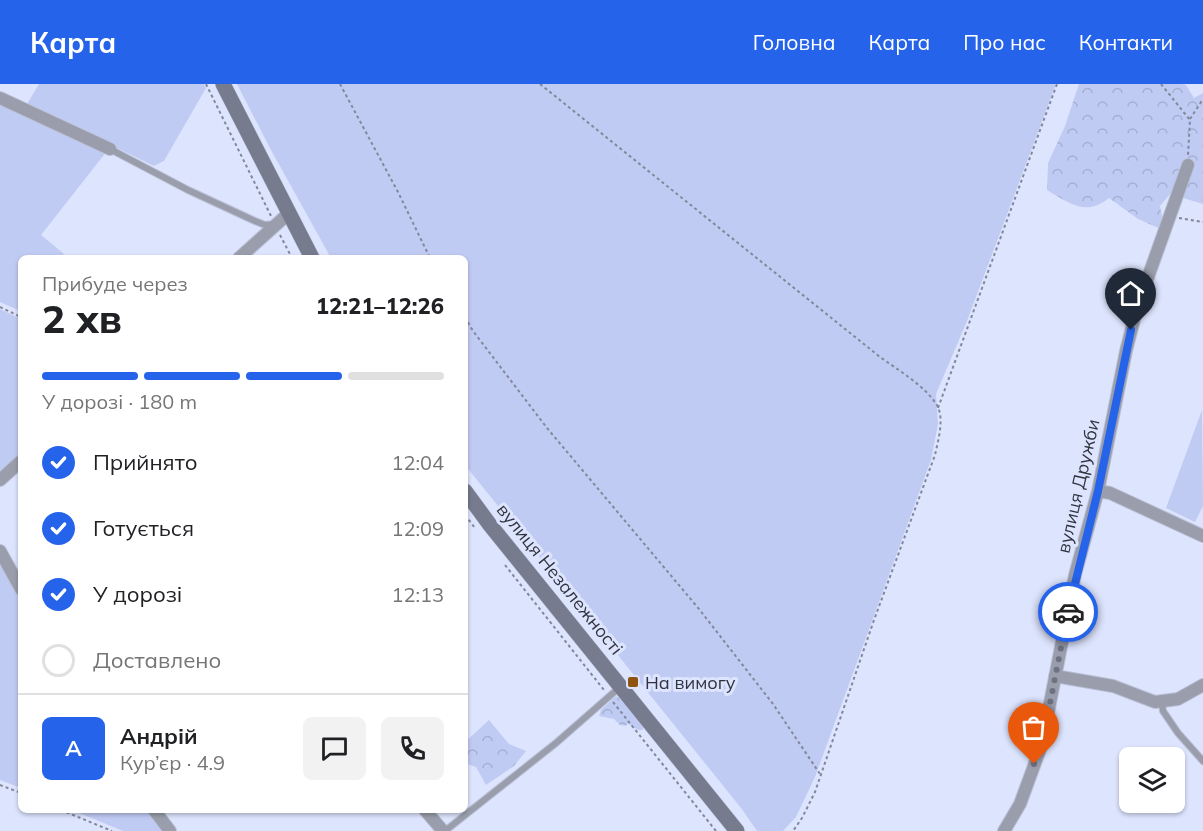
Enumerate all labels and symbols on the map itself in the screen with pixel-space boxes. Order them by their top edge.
pin [1105,268,1156,330]
street label: вулиця Дружби [1051,417,1105,555]
street label: вулиця Незалежності [492,499,628,659]
courier [1038,582,1098,642]
place label: На вимогу [645,671,736,694]
marker: На вимогу [626,675,640,689]
pin [1008,702,1059,764]

